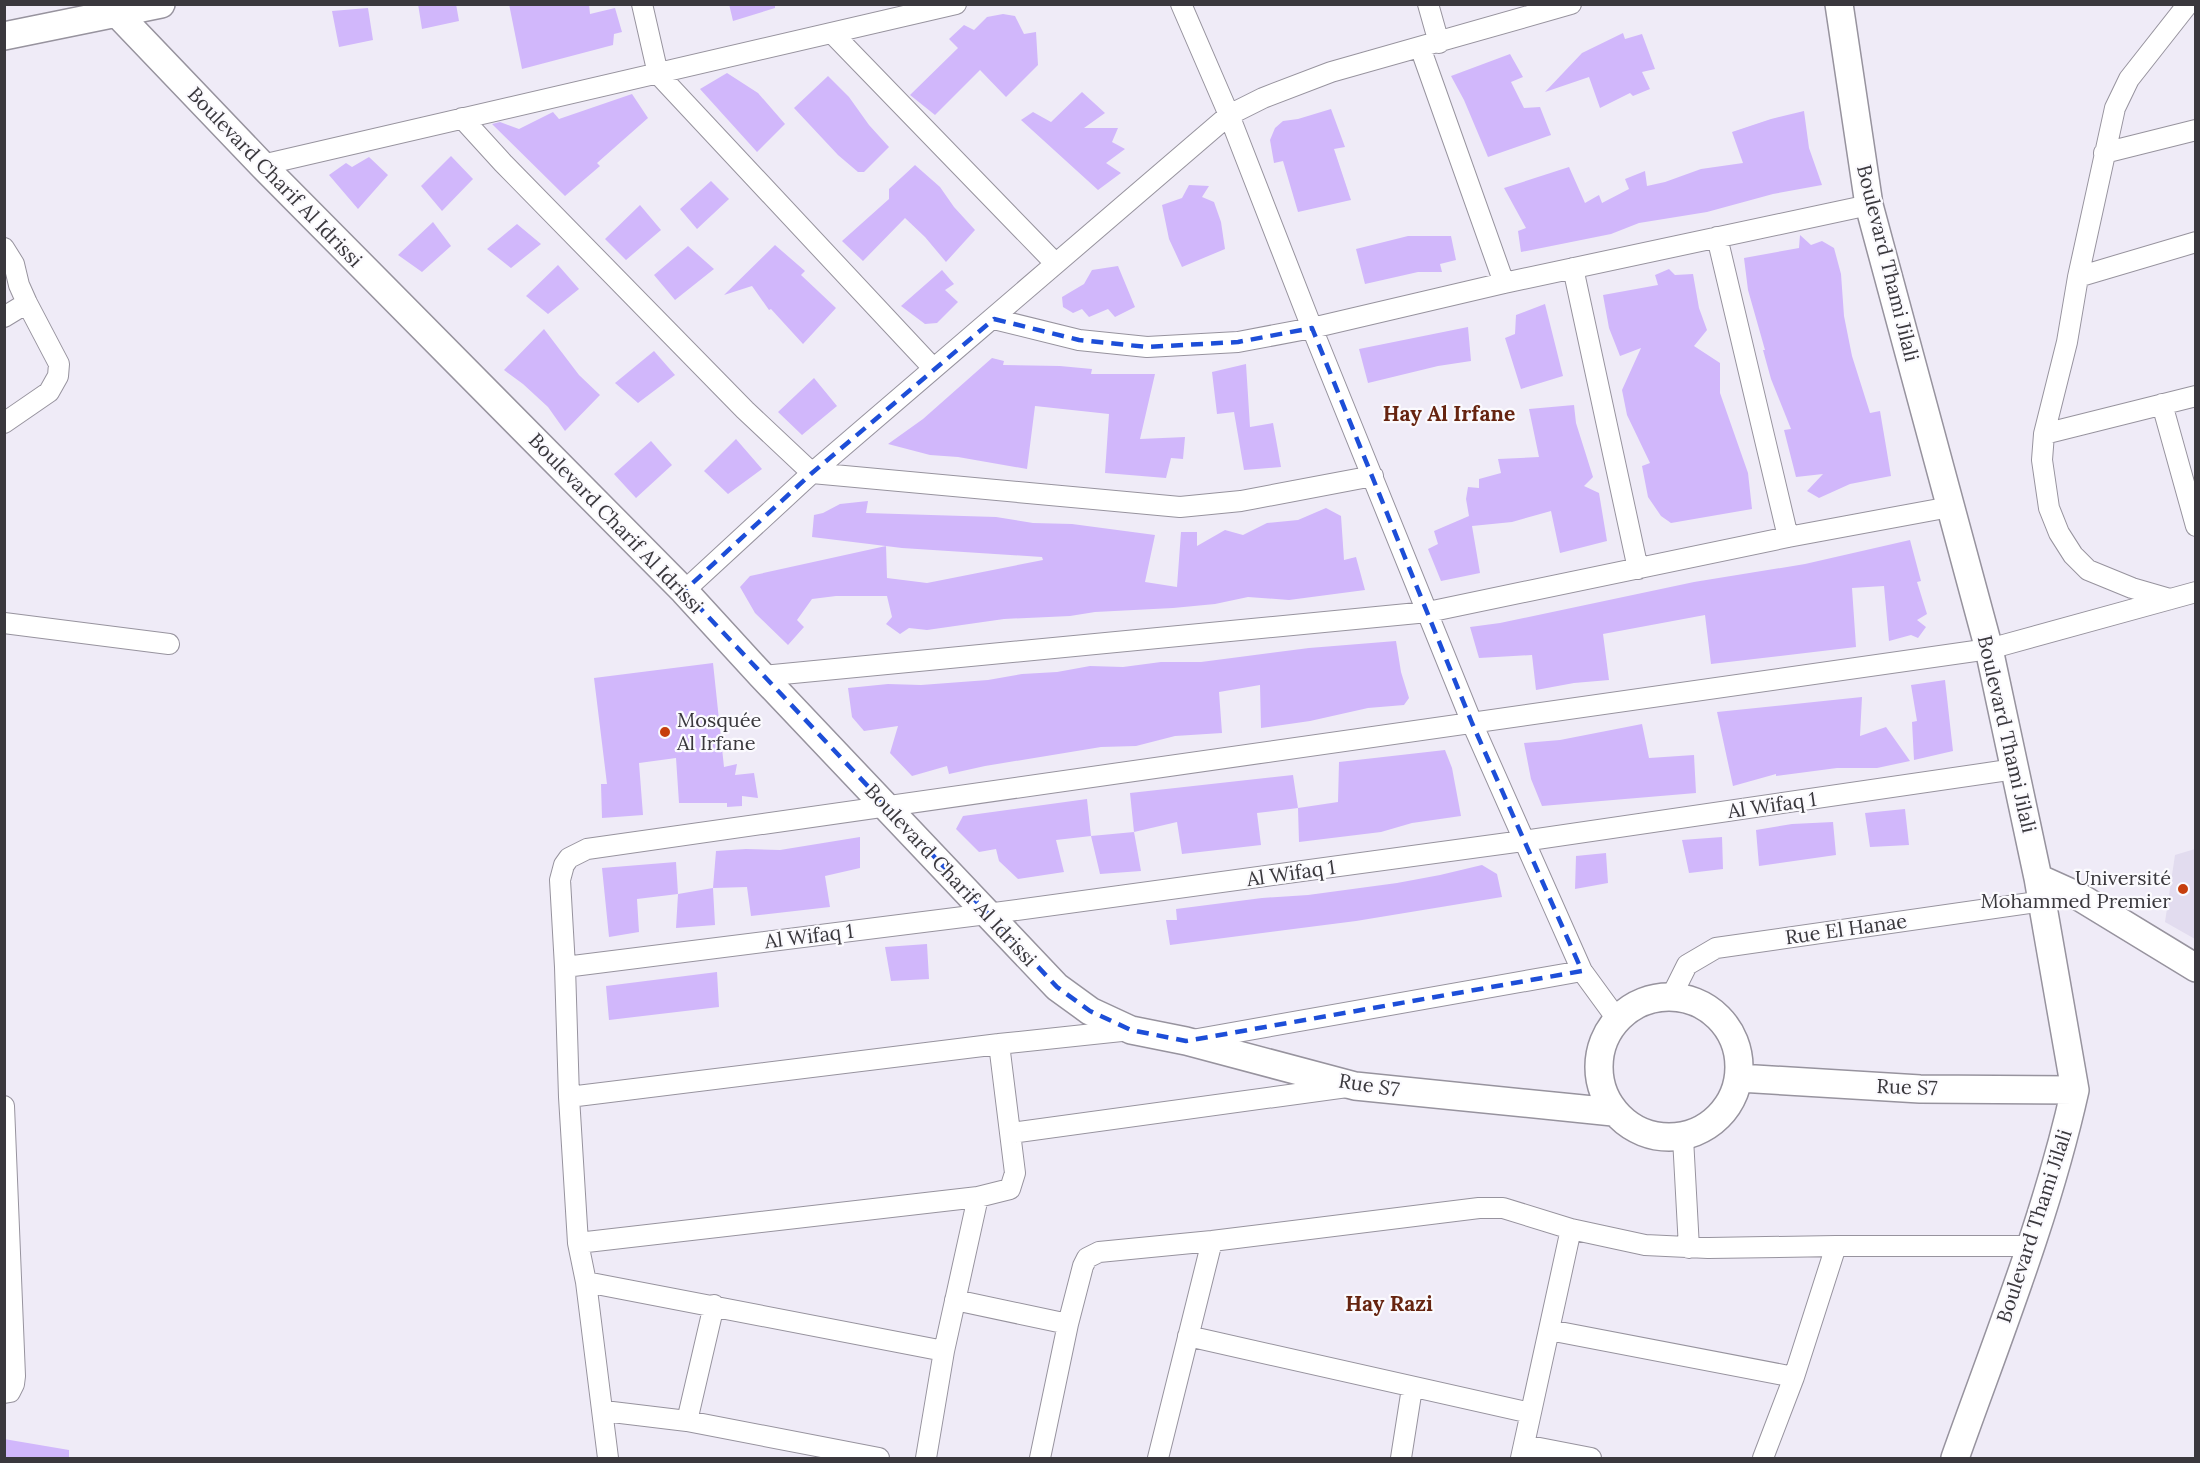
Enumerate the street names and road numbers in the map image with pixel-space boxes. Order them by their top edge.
street label: Boulevard Charif Al Idrissi [183,81,368,272]
street label: Boulevard Thami Jilali [1852,162,1925,364]
street label: Boulevard Charif Al Idrissi [524,427,709,618]
street label: Boulevard Thami Jilali [1973,633,2042,835]
street label: Boulevard Charif Al Idrissi [860,778,1043,971]
street label: Al Wifaq 1 [1725,786,1818,823]
street label: Al Wifaq 1 [1244,854,1337,891]
street label: Rue El Hanae [1783,908,1909,949]
street label: Al Wifaq 1 [762,918,855,953]
street label: Rue S7 [1337,1067,1401,1102]
street label: Rue S7 [1876,1073,1938,1100]
street label: Boulevard Thami Jilali [1990,1126,2077,1326]

